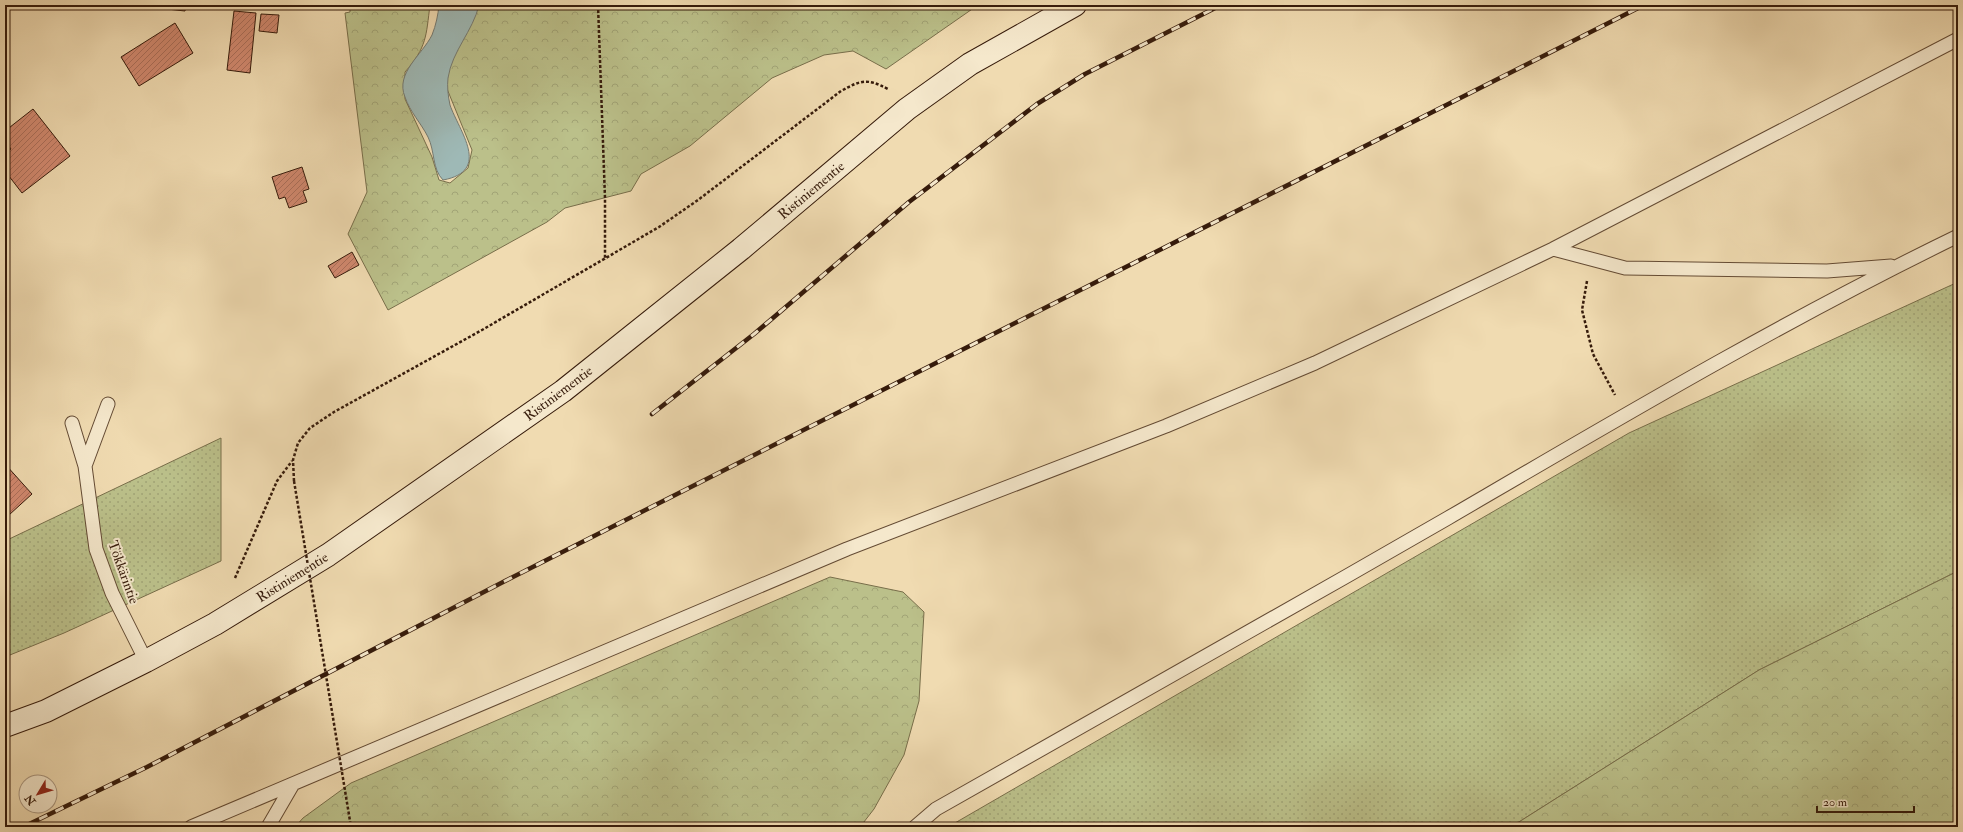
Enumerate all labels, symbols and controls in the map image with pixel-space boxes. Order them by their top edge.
street label: Ristiniementie [775,158,848,223]
street label: Ristiniementie [521,362,596,425]
street label: Tökkärintie [104,538,143,606]
street label: Ristiniementie [253,549,331,606]
north arrow [18,774,58,814]
scale bar [1817,788,1914,814]
text: N [22,791,39,809]
text: 20 m [1823,795,1848,810]

